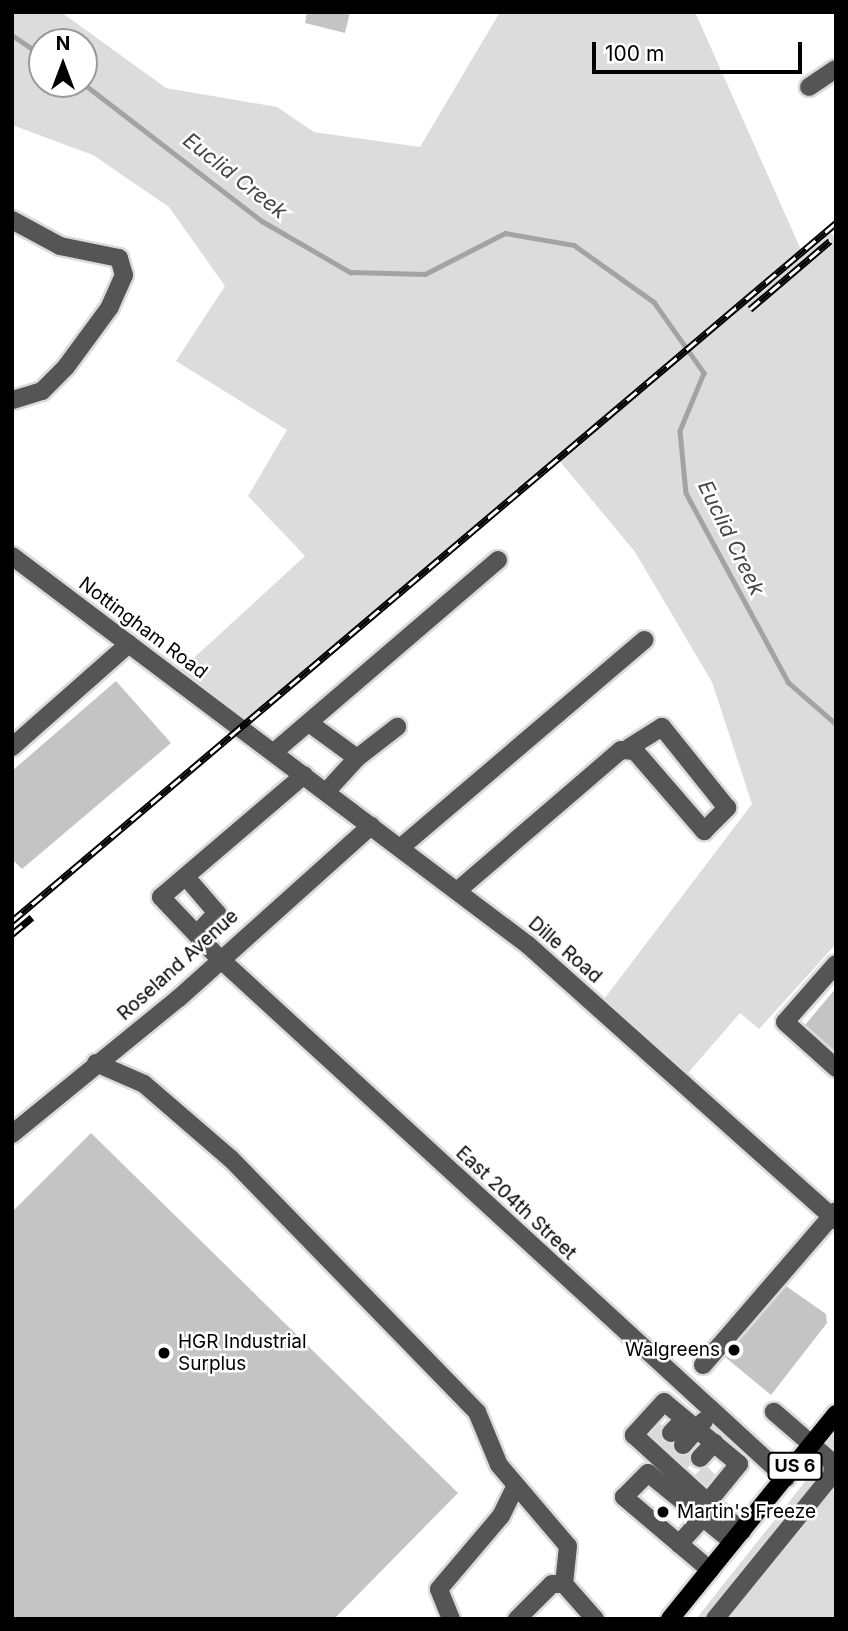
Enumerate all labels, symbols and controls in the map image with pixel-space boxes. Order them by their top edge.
north arrow [28,28,98,98]
scale bar [596,28,806,72]
text: N [56,32,70,55]
text: 100 m [605,41,664,66]
water label: Euclid Creek [178,128,292,224]
water label: Euclid Creek [692,476,770,600]
street label: Nottingham Road [74,572,212,684]
street label: Roseland Avenue [113,905,243,1025]
street label: Dille Road [524,912,606,988]
street label: East 204th Street [451,1141,581,1265]
place label: HGR Industrial Surplus [178,1331,307,1375]
place label: Walgreens [625,1339,720,1361]
marker: Walgreens [726,1342,742,1358]
marker: HGR Industrial Surplus [156,1345,172,1361]
road number: US 6 [767,1451,823,1480]
place label: Martin's Freeze [677,1501,816,1523]
marker: Martin's Freeze [655,1504,671,1520]

